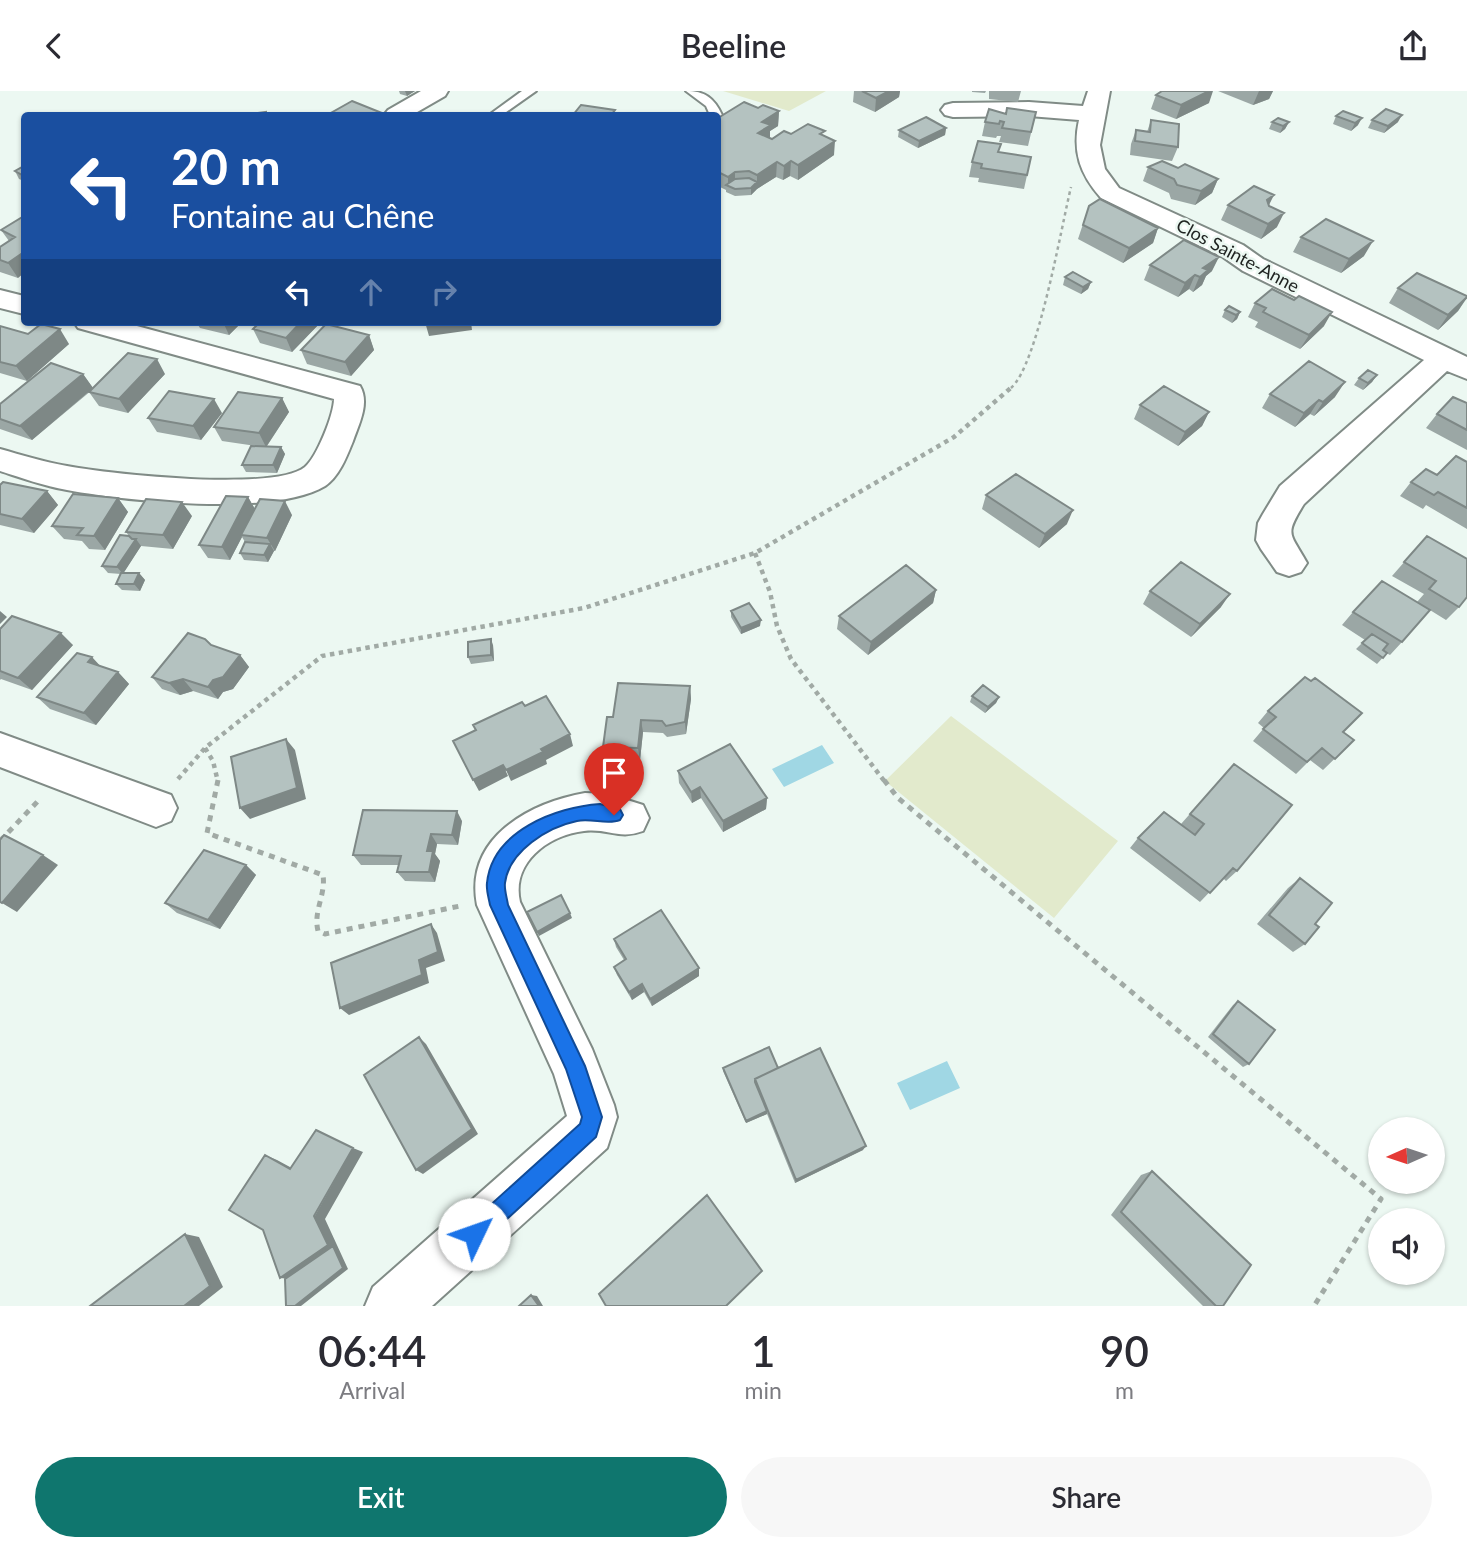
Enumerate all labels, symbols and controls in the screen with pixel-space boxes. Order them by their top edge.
text: Beeline [681,26,786,65]
icon: back [35,27,73,65]
icon: share [1394,27,1432,65]
text: 20 m [171,137,281,195]
icon: left [56,140,147,231]
text: Fontaine au Chêne [171,196,434,235]
street label: Clos Sainte-Anne [1173,213,1303,297]
icon: left [279,273,317,311]
icon: ahead [352,273,390,311]
icon: right [425,273,463,311]
pin [584,743,644,815]
icon: arrive [595,754,633,792]
north arrow [1368,1117,1446,1193]
map controls [1368,1117,1445,1285]
position arrow [437,1197,511,1271]
button: sound [1368,1208,1445,1285]
text: 06:44 [318,1326,426,1376]
text: 1 [751,1326,775,1376]
text: 90 [1100,1326,1149,1376]
text: Arrival [339,1376,405,1404]
text: min [745,1376,782,1404]
text: m [1115,1376,1134,1404]
button: Exit [35,1457,727,1537]
button: Share [741,1457,1432,1537]

